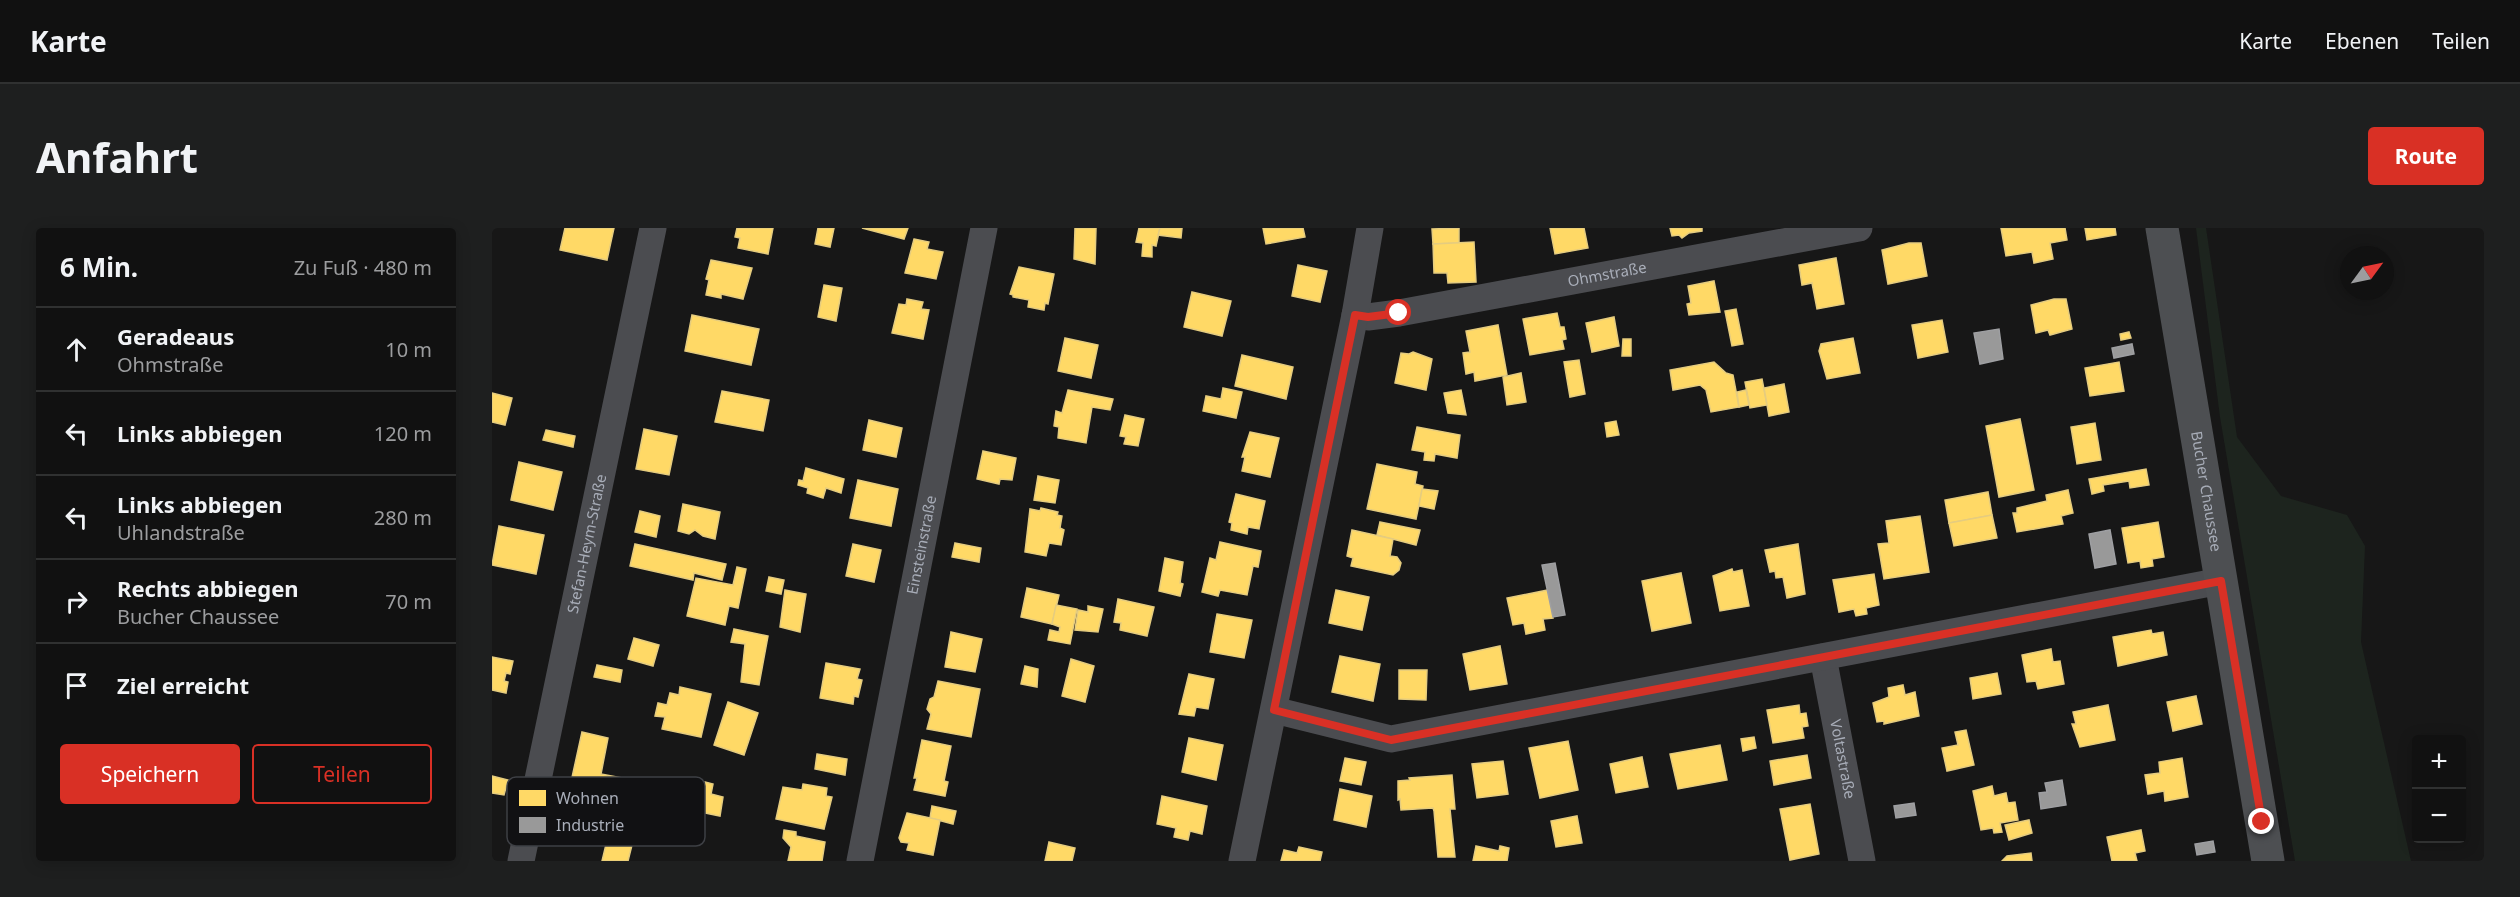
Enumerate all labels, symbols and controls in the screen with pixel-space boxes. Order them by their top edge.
text: Karte [30,22,107,60]
text: Karte [2239,27,2292,55]
text: Ebenen [2325,27,2399,55]
text: Teilen [2432,27,2490,55]
button: Route [2368,127,2484,185]
text: Anfahrt [36,128,198,185]
north arrow [2340,246,2394,300]
text: 6 Min. [60,249,138,285]
text: Zu Fuß · 480 m [294,254,432,281]
street label: Ohmstraße [1566,256,1648,291]
route start [1385,299,1411,325]
text: Geradeaus [117,321,234,351]
icon: ahead [60,333,93,366]
text: 10 m [385,336,432,363]
text: Ohmstraße [117,351,223,378]
icon: left [60,417,93,450]
text: Links abbiegen [117,418,283,448]
text: 120 m [374,420,432,447]
street label: Bucher Chaussee [2187,429,2227,553]
street label: Stefan-Heym-Straße [562,472,610,615]
text: Links abbiegen [117,489,283,519]
street label: Einsteinstraße [901,494,940,596]
icon: left [60,501,93,534]
text: 280 m [374,504,432,531]
text: Uhlandstraße [117,519,245,546]
text: Rechts abbiegen [117,573,299,603]
icon: right [60,585,93,618]
text: 70 m [385,588,432,615]
text: Bucher Chaussee [117,603,279,630]
icon: arrive [60,669,93,702]
text: Ziel erreicht [117,670,249,700]
street label: Voltastraße [1826,718,1861,800]
map controls [2412,735,2466,843]
button: + [2412,735,2466,789]
button: Speichern [60,744,240,804]
button: Teilen [252,744,432,804]
legend [507,777,705,846]
text: Wohnen [556,787,619,809]
button: − [2412,789,2466,843]
route end [2248,808,2274,834]
text: Industrie [556,814,624,836]

